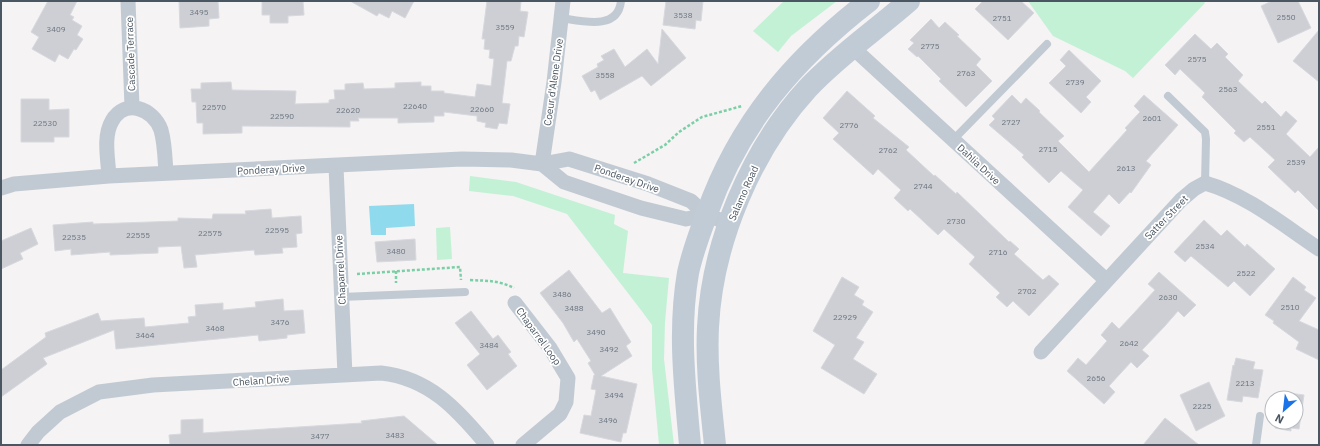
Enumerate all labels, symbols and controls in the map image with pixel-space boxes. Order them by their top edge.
house number: 3495 [189,7,209,17]
house number: 3538 [673,10,693,20]
house number: 2550 [1276,12,1296,22]
house number: 2751 [992,13,1012,23]
street label: Cascade Terrace [123,16,138,91]
house number: 3559 [495,22,515,32]
house number: 3409 [46,24,66,34]
street label: Coeur d'Alene Drive [541,37,566,127]
house number: 2775 [920,41,940,51]
house number: 2575 [1187,54,1207,64]
house number: 2763 [956,68,976,78]
house number: 3558 [595,70,615,80]
house number: 2739 [1065,77,1085,87]
house number: 2563 [1218,84,1238,94]
house number: 22640 [403,101,427,111]
house number: 22570 [202,102,226,112]
house number: 22660 [470,104,494,114]
house number: 22620 [336,105,360,115]
house number: 22590 [270,111,294,121]
house number: 2601 [1142,113,1162,123]
house number: 2727 [1001,117,1021,127]
house number: 22530 [33,118,57,128]
house number: 2776 [839,120,859,130]
house number: 2551 [1256,122,1276,132]
street label: Dahlia Drive [955,141,1003,188]
house number: 2715 [1038,144,1058,154]
house number: 2762 [878,145,898,155]
house number: 2539 [1286,157,1306,167]
street label: Ponderay Drive [237,161,306,178]
street label: Ponderay Drive [593,161,662,196]
house number: 2613 [1116,163,1136,173]
street label: Salamo Road [726,164,761,223]
house number: 2744 [913,181,933,191]
street label: Satter Street [1142,192,1191,242]
house number: 2730 [946,216,966,226]
house number: 22595 [265,225,289,235]
house number: 22575 [198,228,222,238]
house number: 22555 [126,230,150,240]
house number: 22535 [62,232,86,242]
street label: Chaparrel Drive [332,234,349,305]
house number: 2534 [1195,241,1215,251]
house number: 3480 [386,246,406,256]
house number: 2716 [988,247,1008,257]
house number: 2522 [1236,268,1256,278]
house number: 2702 [1017,286,1037,296]
house number: 3486 [552,289,572,299]
house number: 2630 [1158,292,1178,302]
house number: 2510 [1280,302,1300,312]
house number: 3488 [564,303,584,313]
street label: Chaparrel Loop [513,305,564,368]
house number: 22929 [833,312,857,322]
house number: 3476 [270,317,290,327]
house number: 3468 [205,323,225,333]
house number: 3490 [586,327,606,337]
house number: 3464 [135,330,155,340]
house number: 2642 [1119,338,1139,348]
house number: 3484 [479,340,499,350]
house number: 3492 [599,344,619,354]
street label: Chelan Drive [232,372,290,389]
house number: 2656 [1086,373,1106,383]
house number: 2213 [1235,378,1255,388]
house number: 3494 [604,390,624,400]
north arrow [1264,390,1304,430]
house number: 2225 [1192,401,1212,411]
text: N [1272,411,1286,427]
house number: 3496 [598,415,618,425]
house number: 3483 [385,430,405,440]
house number: 3477 [310,431,330,441]

